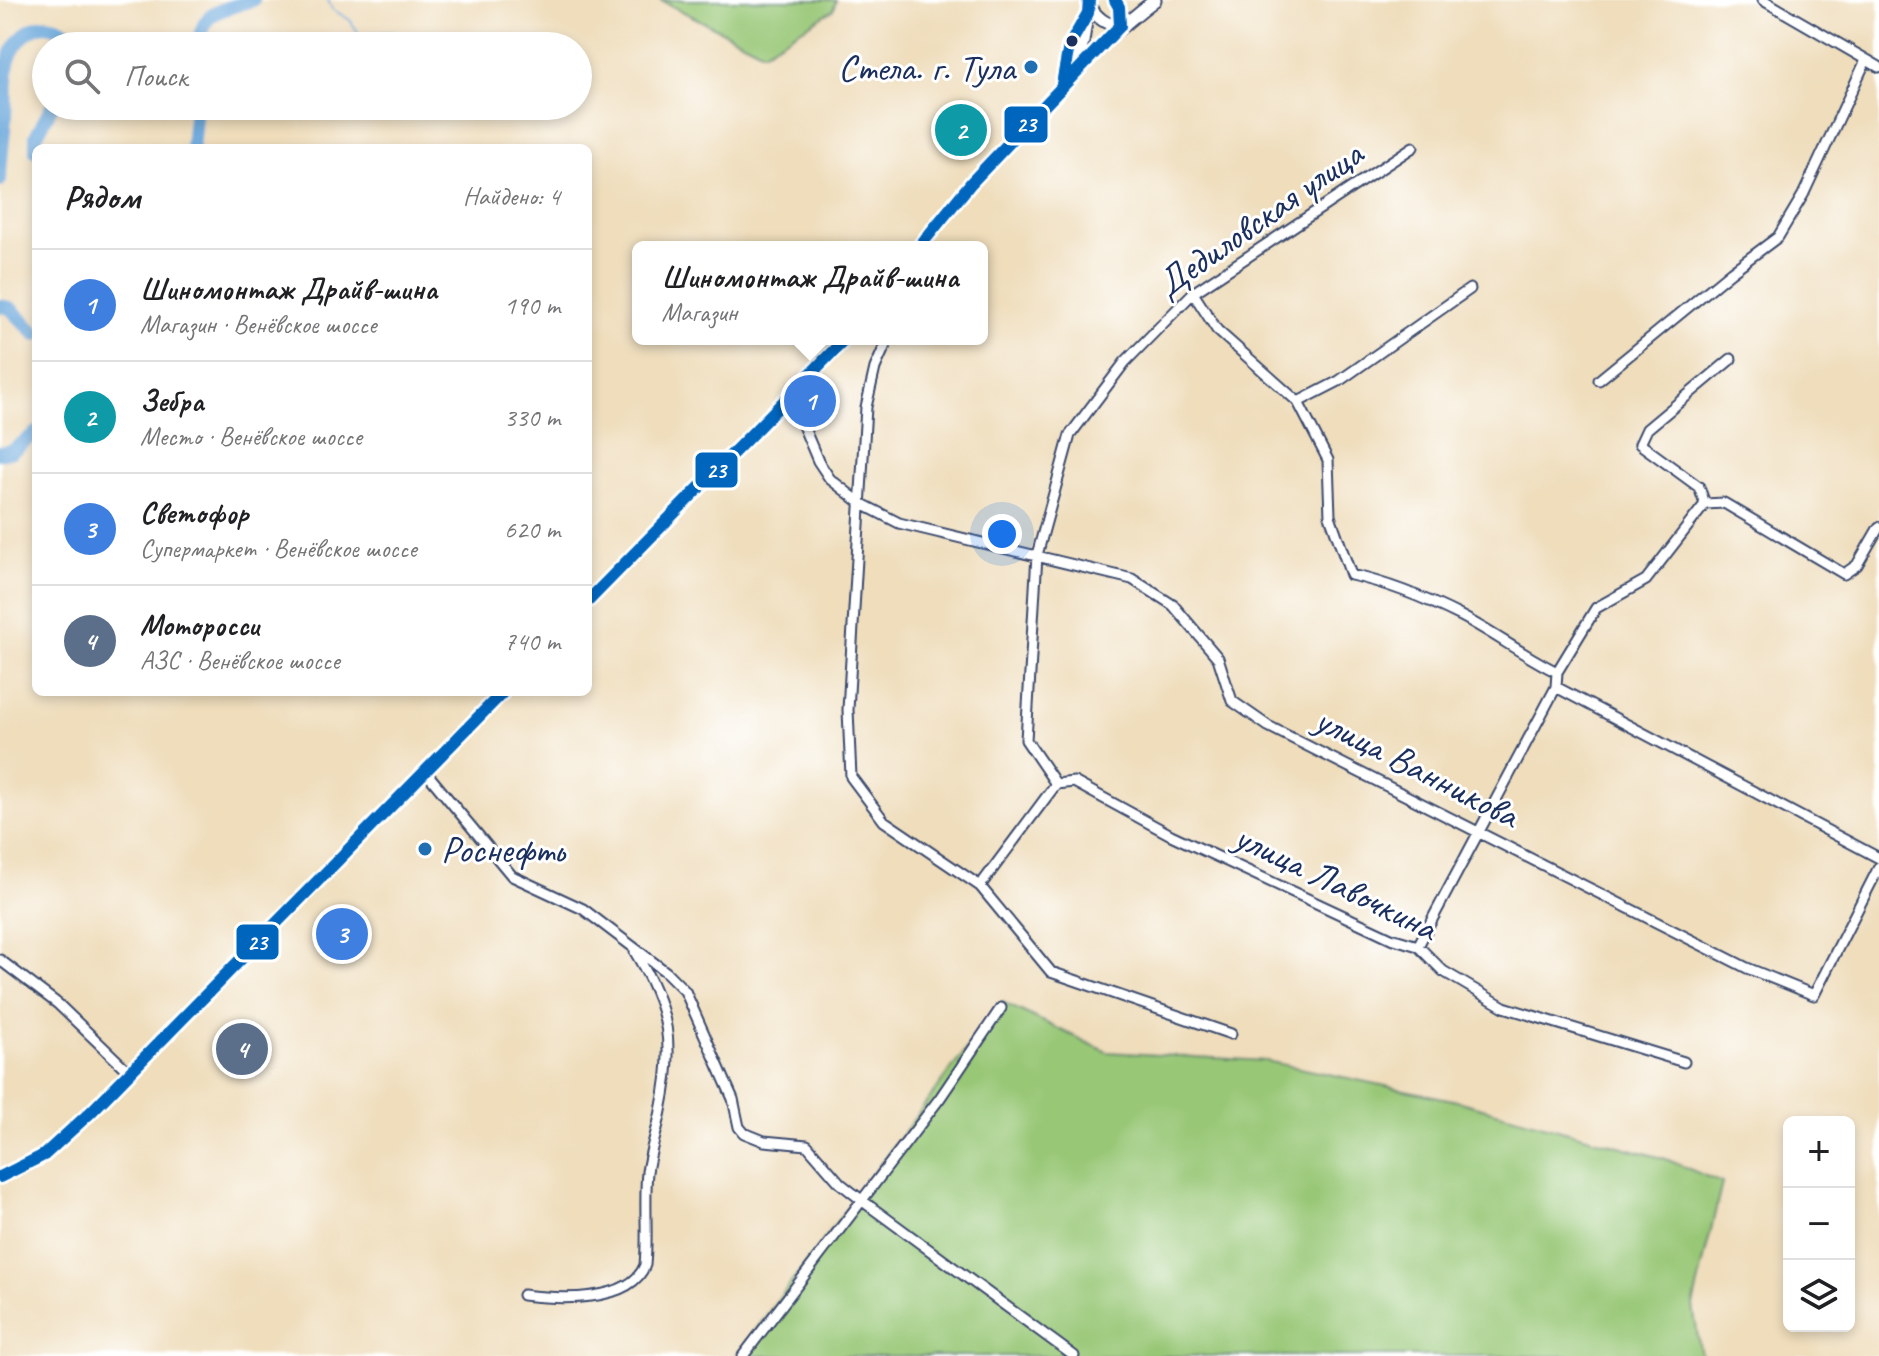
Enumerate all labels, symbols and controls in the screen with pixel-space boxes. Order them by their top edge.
search box [32,32,592,120]
unlabelled marker [1064,33,1080,49]
place label: Стела. г. Тула [838,44,1018,91]
icon: search [60,54,104,98]
text: Поиск [124,57,187,95]
marker: Стела. г. Тула [1022,58,1040,76]
pin: 2 [935,100,987,160]
line badge: 23 [1003,105,1049,144]
text: 23 [1016,111,1038,139]
street label: Дедиловская улица [1147,129,1374,308]
text: Рядом [64,175,140,218]
text: Найдено: 4 [463,180,560,213]
popup [632,241,988,345]
text: Шиномонтаж Драйв-шина [661,258,959,296]
text: Шиномонтаж Драйв-шина [140,270,437,308]
text: 1 [84,289,96,322]
text: 190 m [504,289,560,322]
text: Магазин [661,296,737,329]
text: Магазин · Венёвское шоссе [140,308,376,341]
pin: 1 [784,371,836,431]
text: Зебра [140,382,204,420]
text: 2 [84,401,96,434]
text: 330 m [504,401,560,434]
text: Место · Венёвское шоссе [140,420,362,453]
line badge: 23 [694,451,739,489]
text: 23 [706,457,728,485]
text: Светофор [140,494,248,532]
text: 3 [84,513,96,546]
text: 620 m [504,513,560,546]
your location [982,514,1022,554]
text: Супермаркет · Венёвское шоссе [140,532,417,565]
text: Моторосси [140,606,259,644]
text: 4 [84,625,96,658]
text: 740 m [504,625,560,658]
text: АЗС · Венёвское шоссе [140,644,340,677]
street label: улица Ванникова [1306,695,1529,839]
street label: улица Лавочкина [1225,812,1447,952]
place label: Роснефть [441,826,567,873]
marker: Роснефть [416,840,434,858]
pin: 3 [316,904,368,964]
line badge: 23 [235,923,280,961]
text: 23 [247,929,269,957]
pin: 4 [216,1019,268,1079]
map controls [1783,1116,1855,1332]
button: + [1783,1116,1855,1188]
button: − [1783,1188,1855,1260]
button: layers [1783,1260,1855,1332]

